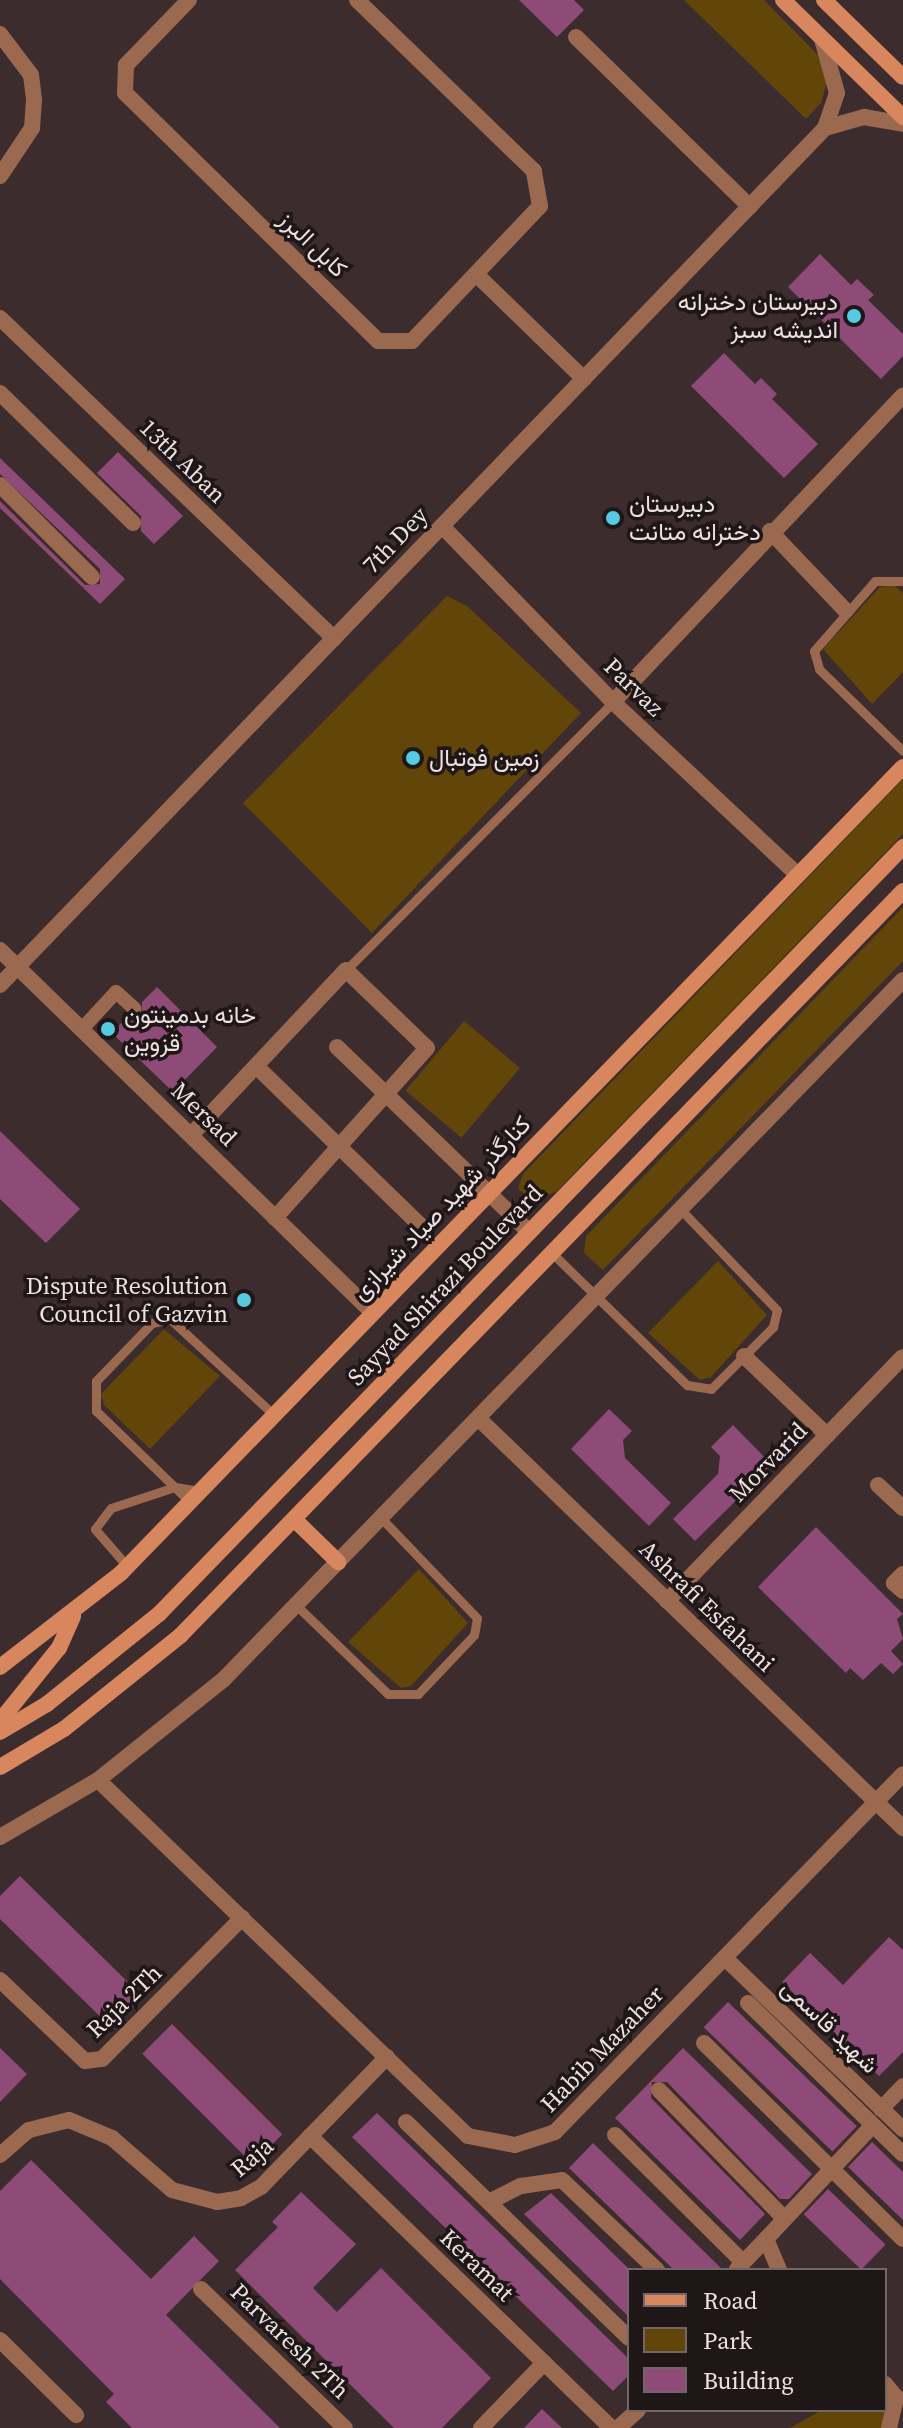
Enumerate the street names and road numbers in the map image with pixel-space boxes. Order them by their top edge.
street label: کابل البرز [273,205,353,283]
street label: 13th Aban [134,413,232,509]
street label: 7th Dey [356,501,434,579]
street label: Parvaz [598,652,670,722]
street label: Mersad [165,1076,243,1152]
street label: کنارگذر شهید صیاد شیرازی [346,1110,536,1306]
street label: Sayyad Shirazi Boulevard [342,1179,548,1391]
street label: Morvarid [723,1416,813,1508]
street label: Ashrafi Esfahani [634,1534,780,1678]
street label: Raja 2Th [80,1958,168,2044]
street label: شهید قاسمی [775,1973,885,2079]
street label: Habib Mazaher [535,1980,669,2118]
street label: Raja [225,2131,279,2183]
street label: Keramat [434,2223,520,2307]
street label: Parvaresh 2Th [225,2277,355,2405]

